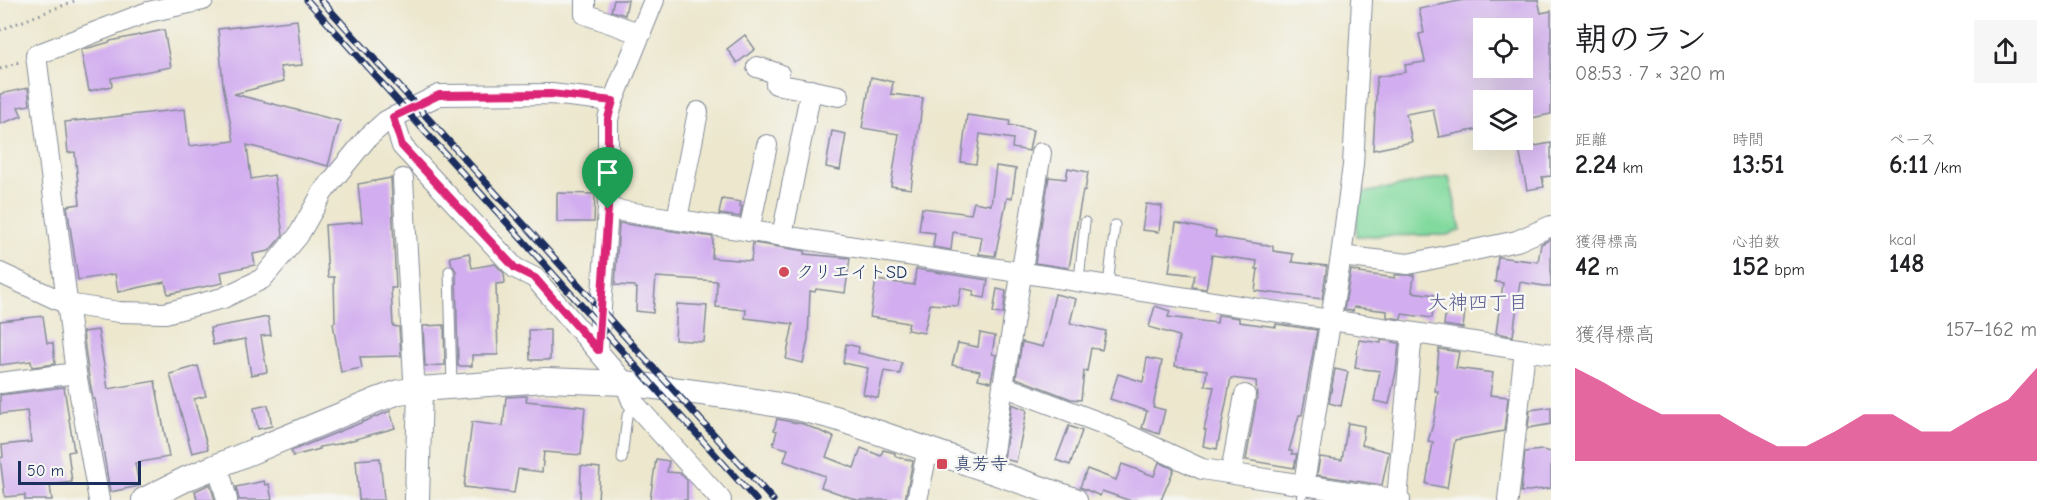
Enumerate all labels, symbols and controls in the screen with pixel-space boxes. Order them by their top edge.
map controls [1473,18,1533,150]
button: locate [1473,18,1533,78]
text: 朝のラン [1575,20,1707,58]
button: share [1974,20,2037,83]
text: 08:53 · 7 × 320 m [1575,62,1725,85]
button: layers [1473,90,1533,150]
text: 距離 [1575,131,1607,149]
text: 時間 [1732,131,1764,149]
text: ペース [1889,131,1936,149]
pin [582,147,633,209]
text: 2.24 [1575,150,1617,180]
text: 13:51 [1732,150,1784,180]
text: 6:11 [1889,150,1928,180]
icon: arrive [591,156,624,189]
text: km [1617,159,1643,177]
text: /km [1928,159,1962,177]
text: kcal [1889,231,1916,249]
text: 獲得標高 [1575,233,1639,251]
text: 心拍数 [1732,233,1780,251]
text: 148 [1889,249,1924,279]
text: 42 [1575,252,1600,282]
text: 152 [1732,252,1769,282]
text: m [1600,261,1619,279]
text: bpm [1769,261,1805,279]
place label: クリエイトSD [796,262,907,283]
marker: クリエイトSD [777,265,791,279]
district label: 大神四丁目 [1428,291,1528,314]
text: 157–162 m [1946,318,2037,341]
text: 獲得標高 [1575,323,1655,346]
place label: 真芳寺 [954,454,1008,475]
marker: 真芳寺 [935,457,949,471]
scale bar [18,458,141,486]
text: 50 m [27,462,64,480]

